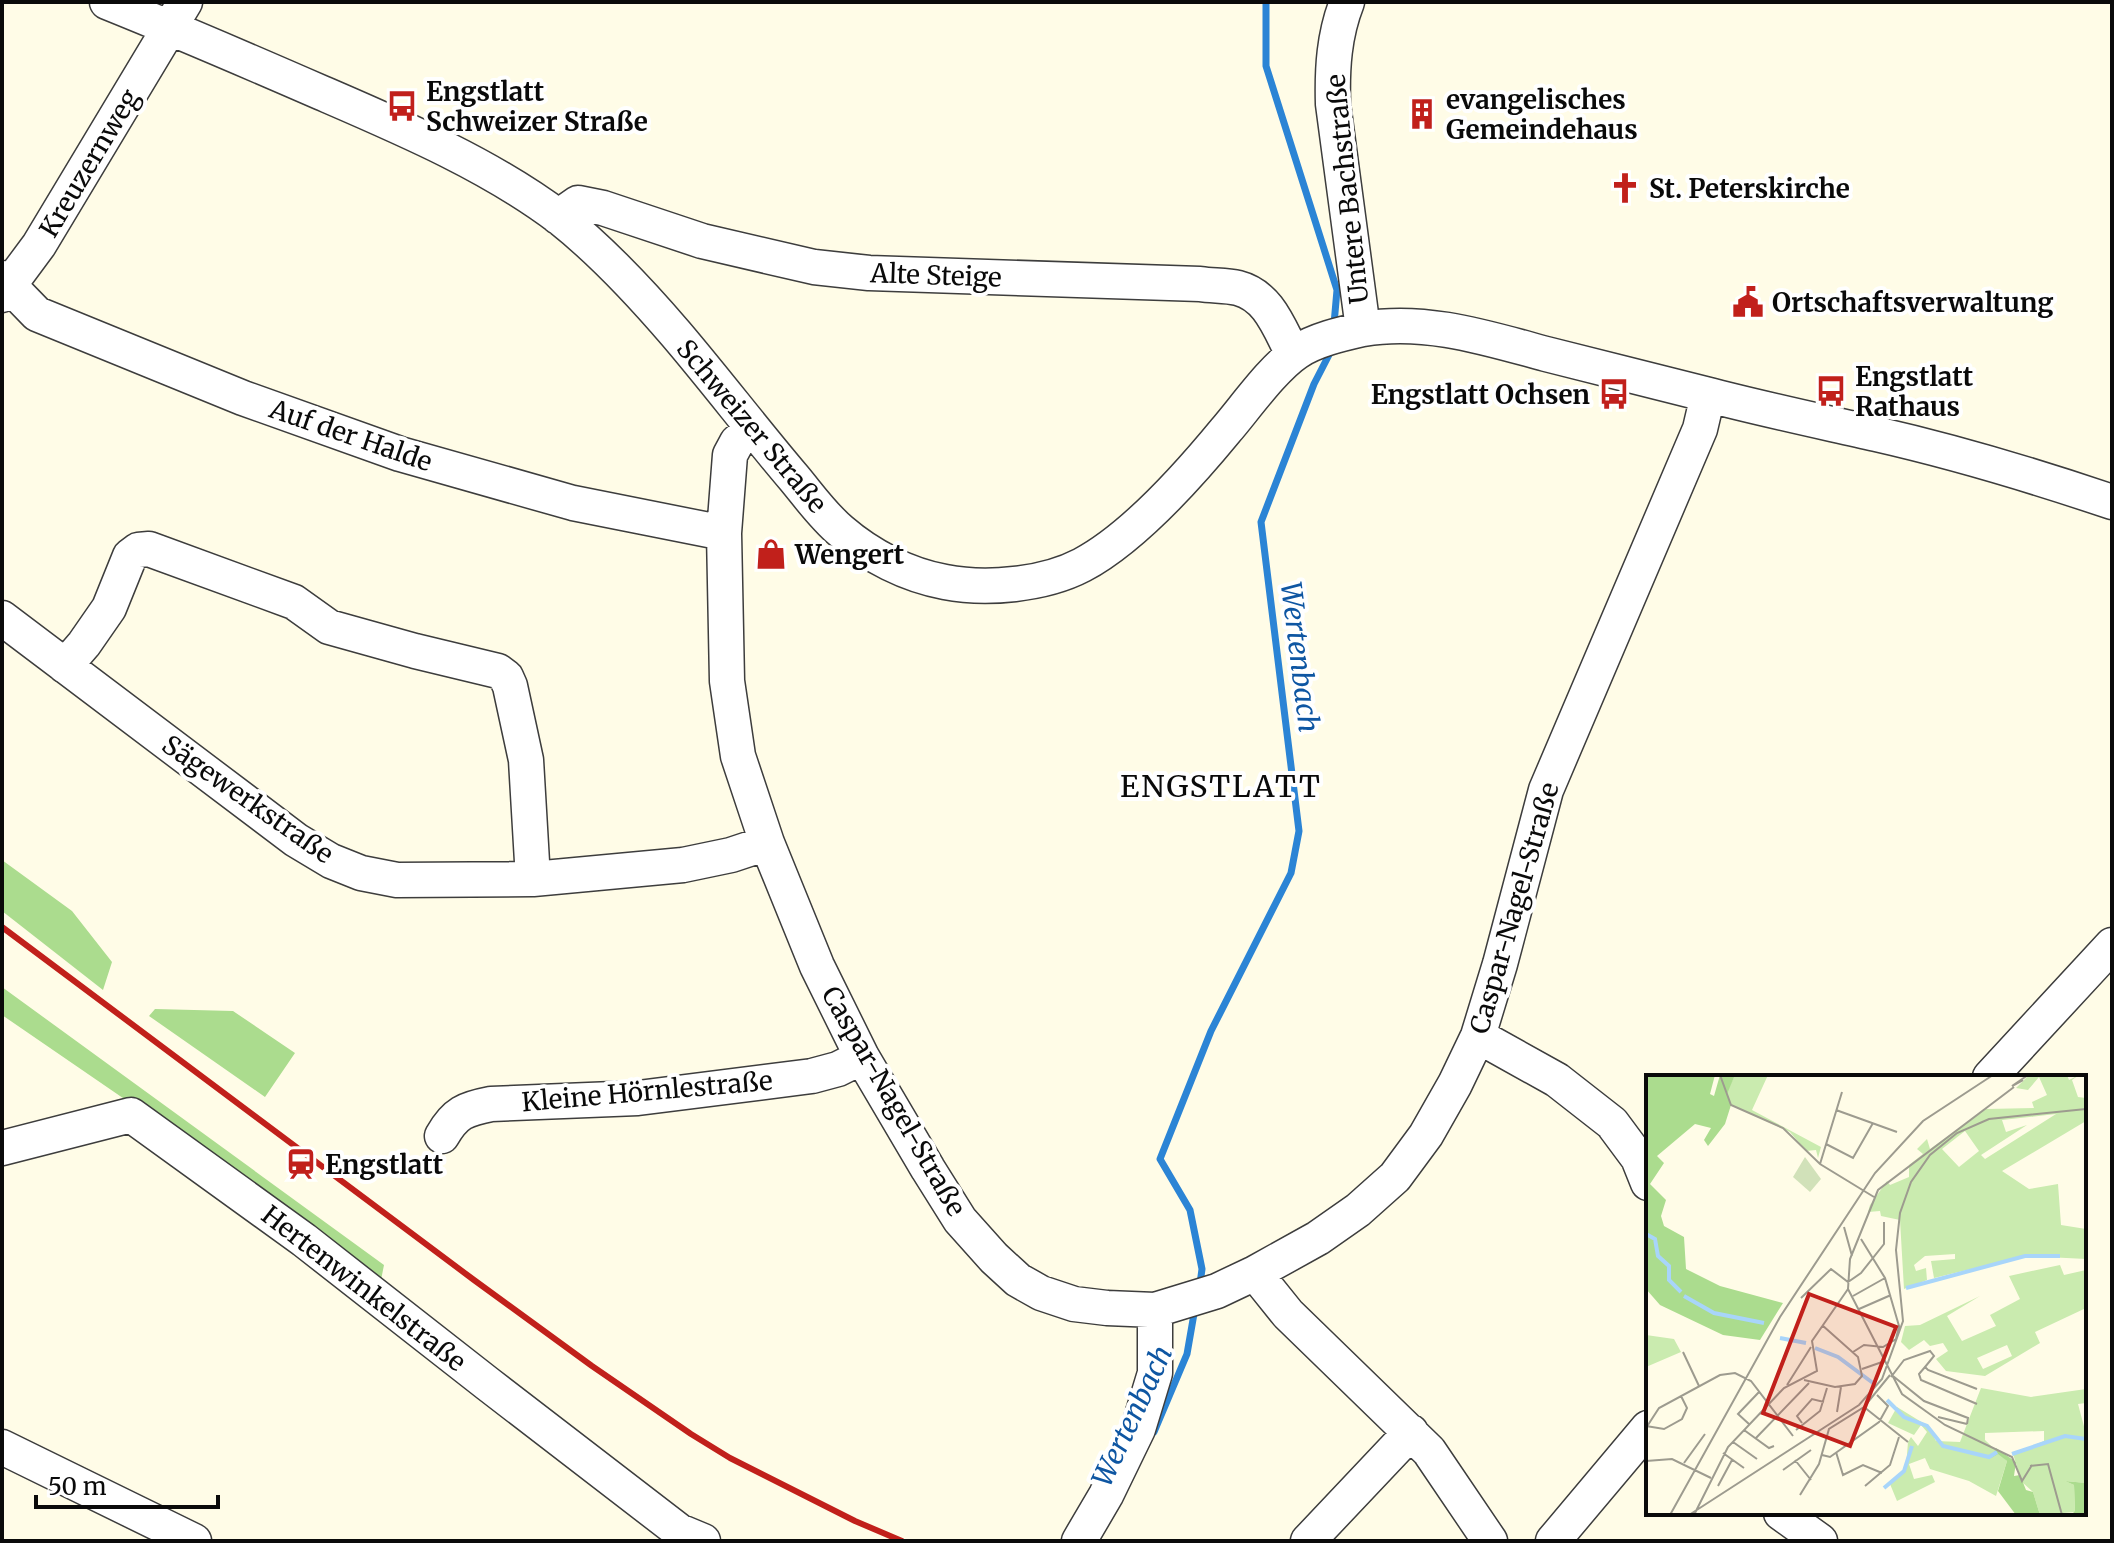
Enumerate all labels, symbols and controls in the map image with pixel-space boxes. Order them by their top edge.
street label: Untere Bachstraße [1319,72,1375,306]
place label: Engstlatt Schweizer Straße [426,75,648,138]
street label: Kreuzernweg [32,83,146,243]
place label: evangelisches Gemeindehaus [1446,83,1638,146]
bus stop icon: Engstlatt Schweizer Straße [385,89,419,123]
building icon: evangelisches Gemeindehaus [1405,97,1439,131]
church icon: St. Peterskirche [1608,171,1642,205]
place label: St. Peterskirche [1649,172,1850,205]
street label: Alte Steige [869,256,1002,294]
public building icon: Ortschaftsverwaltung [1731,285,1765,319]
place label: Ortschaftsverwaltung [1772,286,2054,319]
street label: Schweizer Straße [670,333,834,519]
place label: Engstlatt Rathaus [1855,360,1974,423]
bus stop icon: Engstlatt Rathaus [1814,374,1848,408]
bus stop icon: Engstlatt Ochsen [1597,377,1631,411]
place label: Engstlatt Ochsen [1371,378,1590,411]
street label: Auf der Halde [265,391,436,478]
shop icon: Wengert [754,537,788,571]
place label: Wengert [794,538,905,571]
water label: Wertenbach [1273,580,1327,734]
street label: Sägewerkstraße [156,728,340,870]
district label: ENGSTLATT [1120,767,1322,805]
street label: Caspar-Nagel-Straße [1462,779,1566,1037]
street label: Caspar-Nagel-Straße [815,980,973,1222]
street label: Kleine Hörnlestraße [520,1064,774,1118]
inset map [1646,1075,2086,1515]
station icon: Engstlatt [284,1147,318,1181]
place label: Engstlatt [325,1148,444,1181]
street label: Hertenwinkelstraße [255,1198,473,1378]
water label: Wertenbach [1084,1340,1180,1492]
scale bar [36,1459,218,1509]
text: 50 m [48,1471,107,1502]

